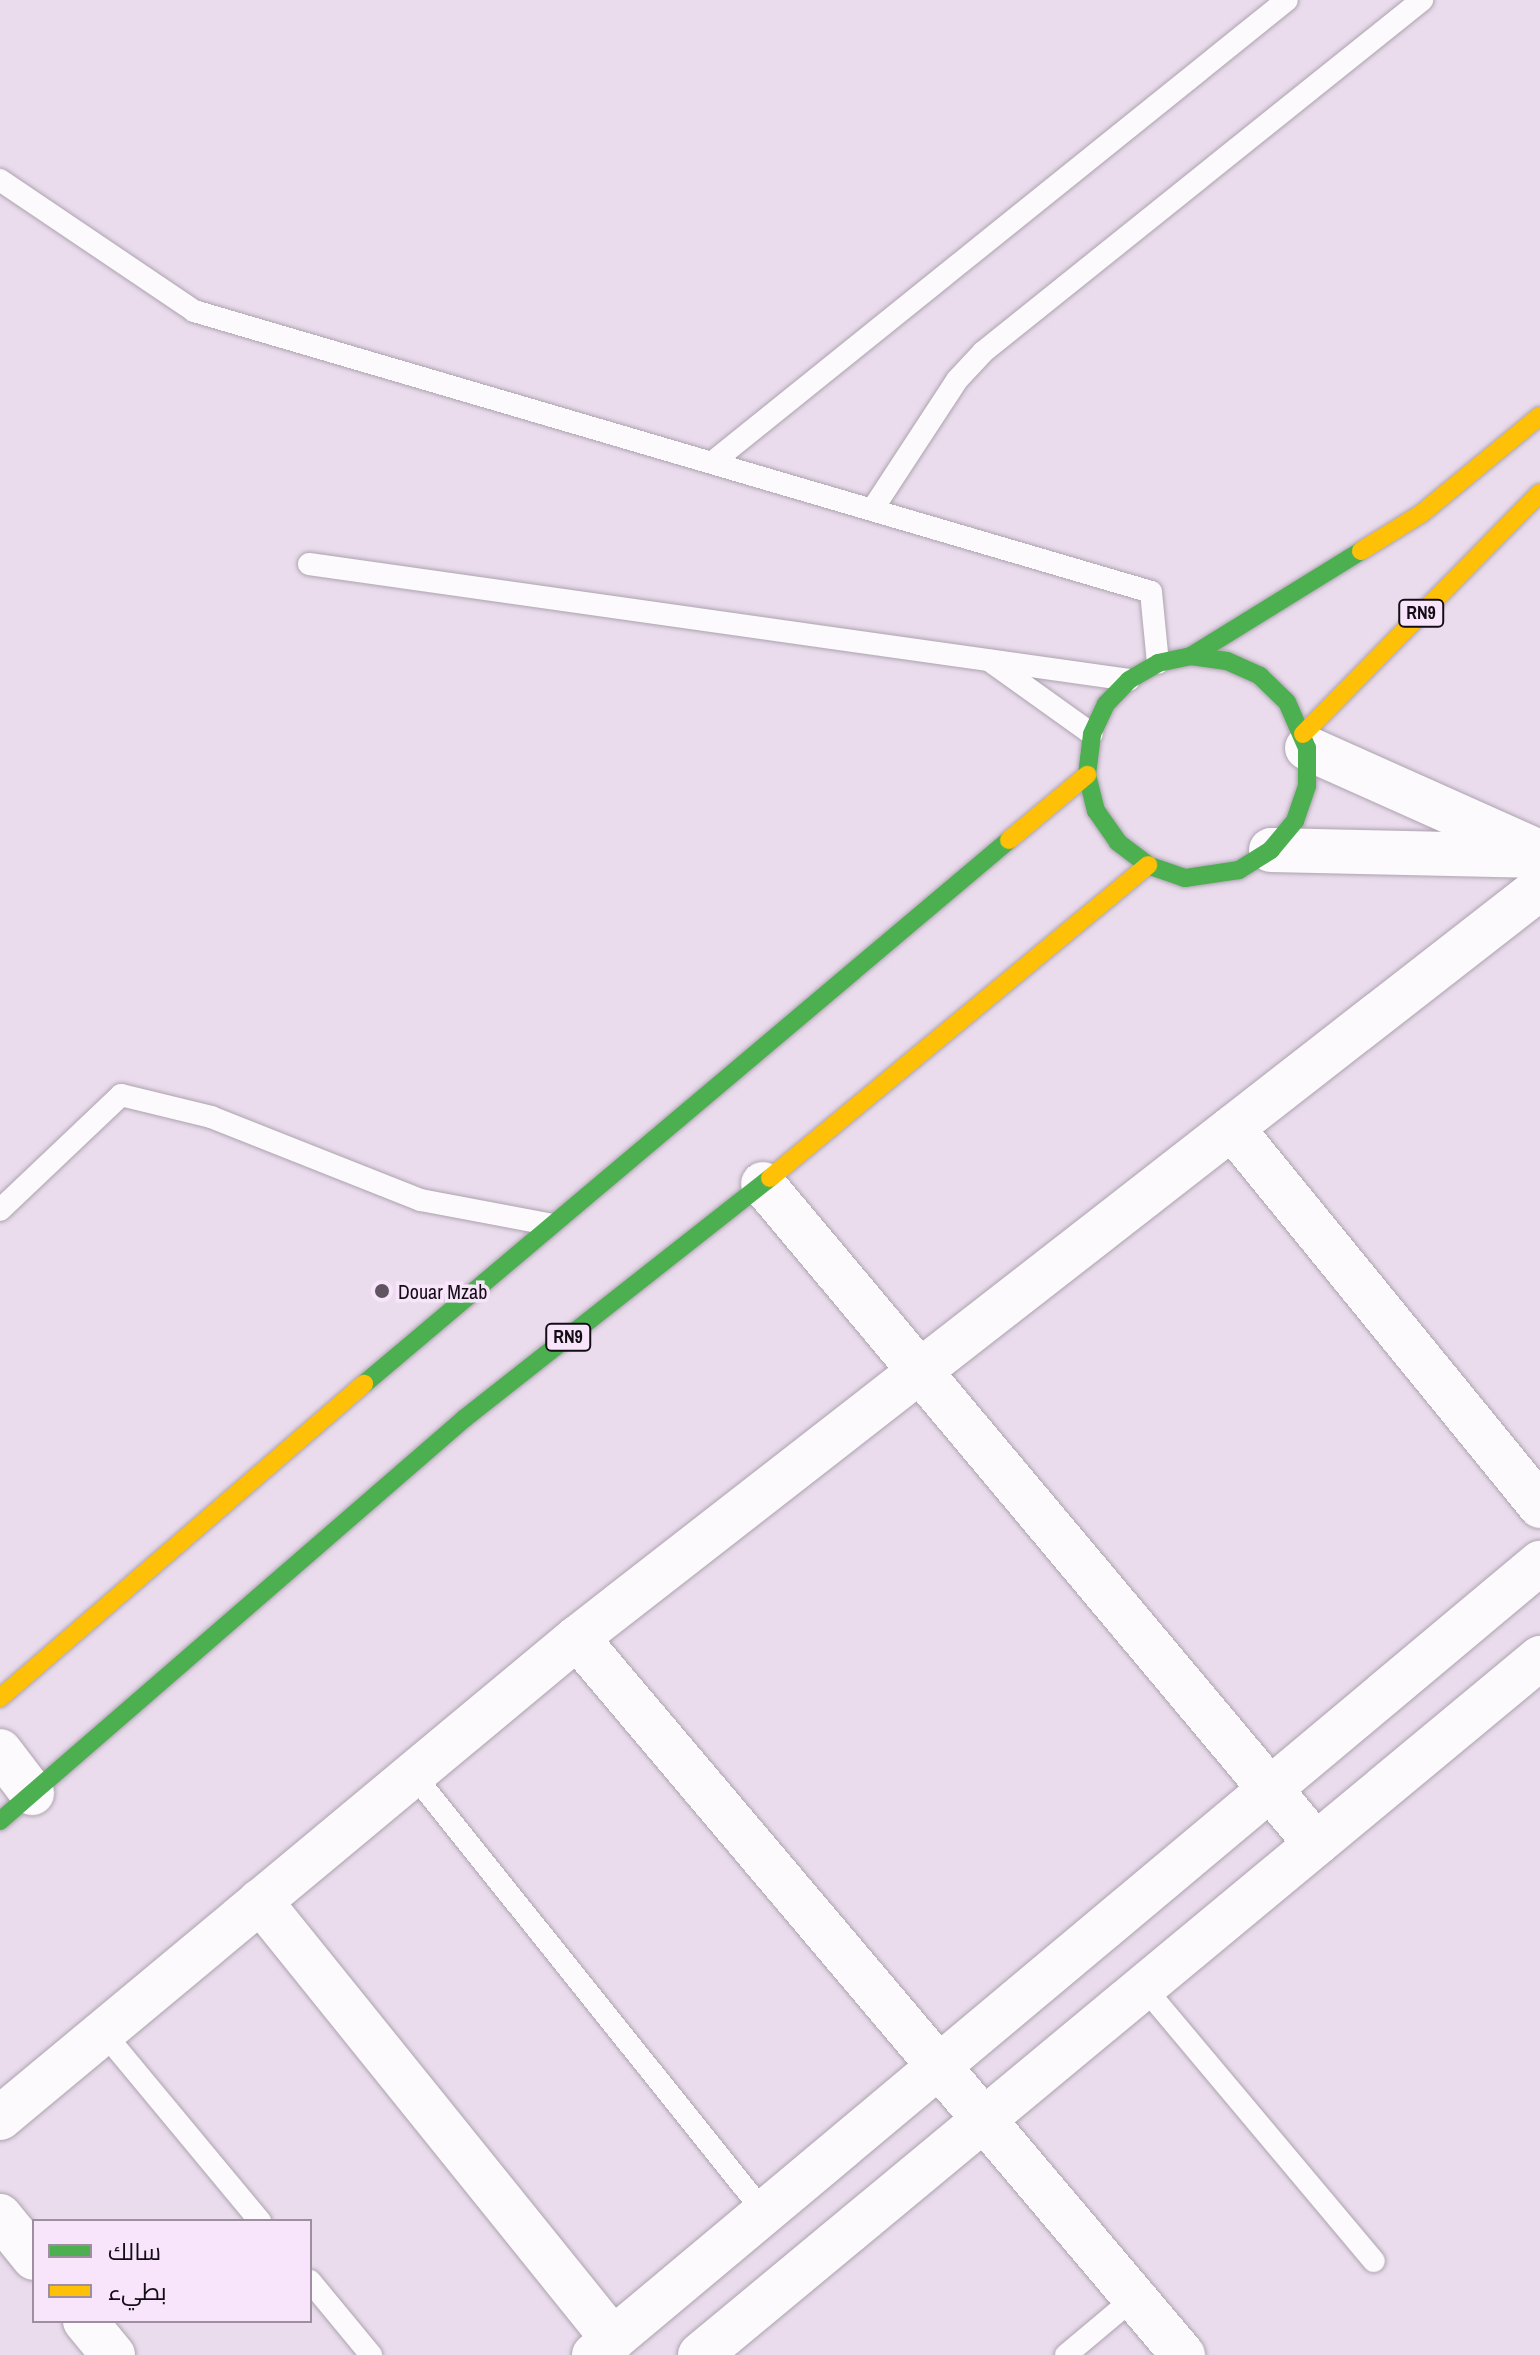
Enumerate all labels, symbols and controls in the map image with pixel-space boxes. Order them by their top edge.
road number: RN9 [1397,599,1445,627]
place label: Douar Mzab [398,1279,487,1303]
marker: Douar Mzab [373,1282,391,1300]
road number: RN9 [544,1323,592,1351]
legend [32,2219,312,2323]
text: سالك [108,2235,161,2267]
text: بطيء [108,2275,167,2307]

